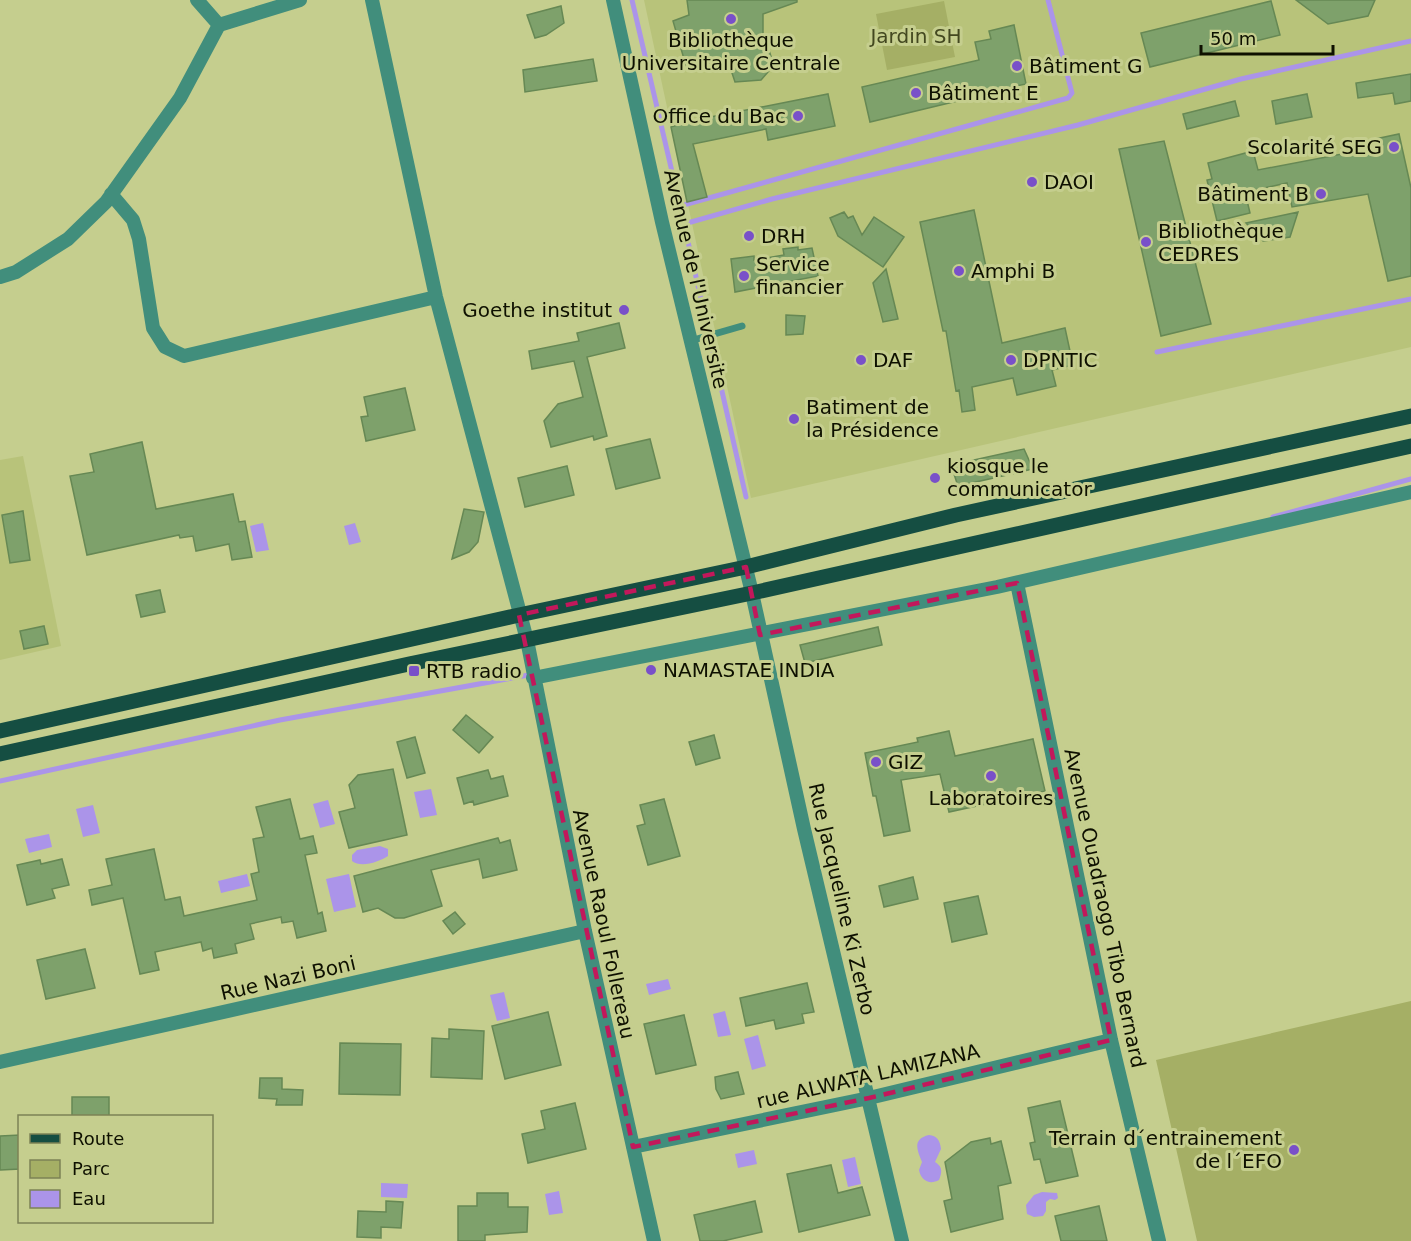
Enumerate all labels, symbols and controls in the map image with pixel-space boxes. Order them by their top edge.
marker: Bibliothèque Universitaire Centrale [724,12,738,26]
scale bar [1201,18,1333,56]
park label: Jardin SH [868,24,962,48]
place label: Bibliothèque Universitaire Centrale [622,28,840,75]
text: 50 m [1210,28,1256,49]
place label: Bâtiment G [1029,54,1143,78]
marker: Bâtiment G [1010,59,1024,73]
place label: Bâtiment E [928,81,1039,105]
marker: Bâtiment E [909,86,923,100]
place label: Office du Bac [653,104,786,128]
marker: Office du Bac [791,109,805,123]
place label: Scolarité SEG [1247,135,1382,159]
marker: Scolarité SEG [1387,140,1401,154]
street label: Avenue de l'Universite [659,167,733,391]
place label: DAOI [1044,170,1094,194]
marker: DAOI [1025,175,1039,189]
place label: Bâtiment B [1197,182,1309,206]
marker: Bâtiment B [1314,187,1328,201]
place label: Bibliothèque CEDRES [1158,219,1284,266]
place label: DRH [761,224,805,248]
marker: DRH [742,229,756,243]
marker: Bibliothèque CEDRES [1139,235,1153,249]
place label: Service financier [756,252,844,299]
place label: Amphi B [971,259,1055,283]
marker: Amphi B [952,264,966,278]
marker: Service financier [737,269,751,283]
place label: Goethe institut [462,298,612,322]
marker: Goethe institut [617,303,631,317]
place label: DAF [873,348,913,372]
place label: DPNTIC [1023,348,1098,372]
marker: DAF [854,353,868,367]
marker: DPNTIC [1004,353,1018,367]
place label: Batiment de la Présidence [806,395,939,442]
marker: Batiment de la Présidence [787,412,801,426]
place label: kiosque le communicator [947,454,1092,501]
marker: kiosque le communicator [928,471,942,485]
place label: NAMASTAE INDIA [663,658,835,682]
place label: RTB radio [426,659,522,683]
marker: NAMASTAE INDIA [644,663,658,677]
marker: RTB radio [407,664,421,678]
street label: Avenue Ouadraogo Tibo Bernard [1059,746,1151,1070]
place label: GIZ [888,750,923,774]
marker: GIZ [869,755,883,769]
marker: Laboratoires [984,769,998,783]
street label: Rue Jacqueline Ki Zerbo [804,780,880,1018]
place label: Laboratoires [929,786,1053,810]
street label: Avenue Raoul Follereau [568,807,640,1041]
street label: Rue Nazi Boni [218,951,358,1005]
street label: rue ALWATA LAMIZANA [754,1039,982,1113]
legend [18,1115,213,1223]
place label: Terrain d´entrainement de l´EFO [1048,1126,1282,1173]
text: Route [72,1128,124,1149]
marker: Terrain d´entrainement de l´EFO [1287,1143,1301,1157]
text: Parc [72,1158,110,1179]
text: Eau [72,1188,106,1209]

